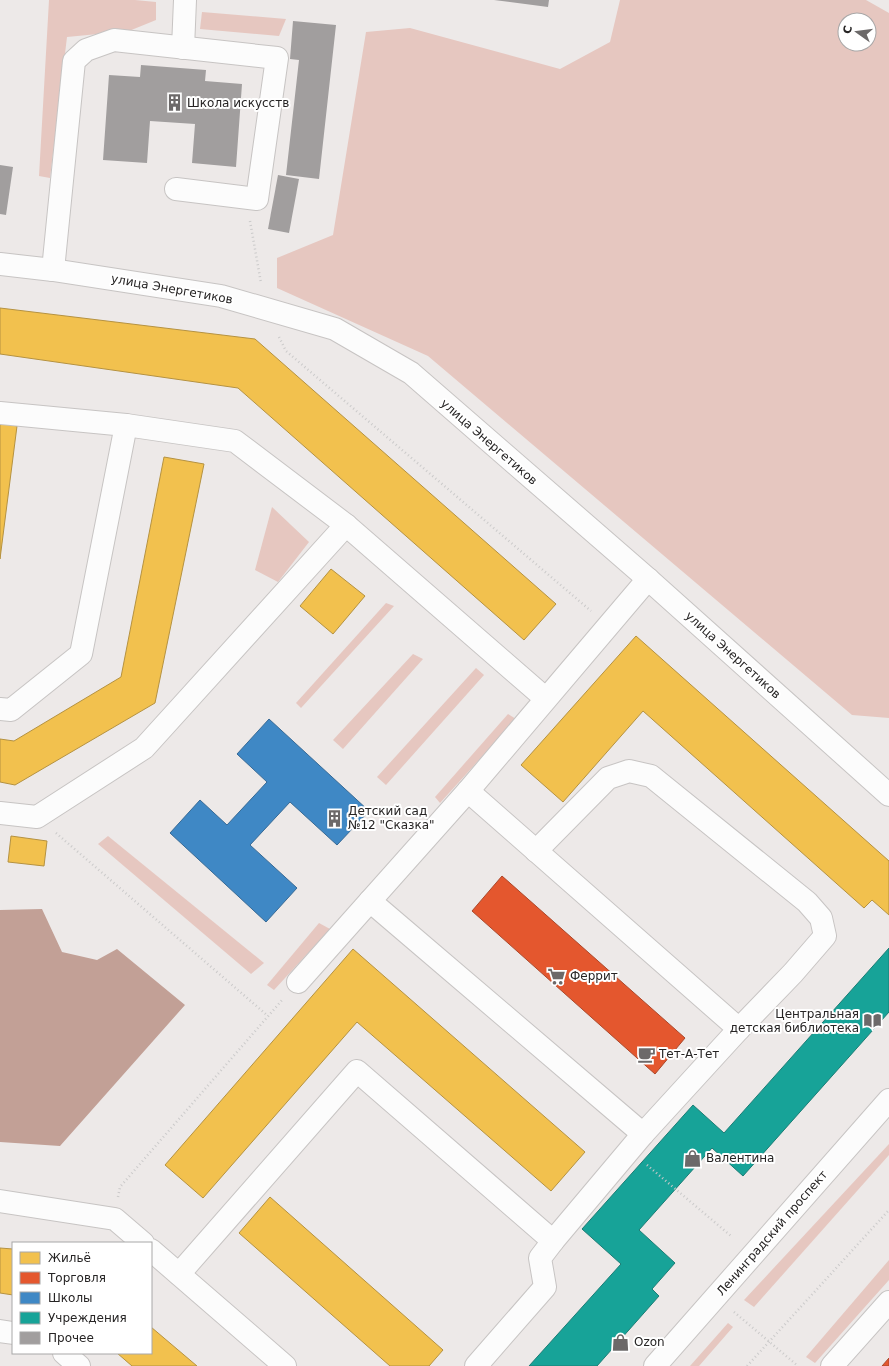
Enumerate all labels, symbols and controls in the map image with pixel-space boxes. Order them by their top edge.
north arrow [837,12,877,52]
text: С [840,24,855,35]
building icon: Школа искусств [164,93,184,113]
place label: Школа искусств [187,96,289,110]
street label: улица Энергетиков [110,271,234,307]
street label: улица Энергетиков [438,396,540,488]
street label: улица Энергетиков [683,609,783,701]
place label: Детский сад №12 "Сказка" [348,804,435,832]
building icon: Детский сад №12 "Сказка" [325,808,345,828]
supermarket icon: Феррит [547,966,567,986]
place label: Феррит [570,969,618,983]
place label: Центральная детская библиотека [730,1007,859,1035]
library icon: Центральная детская библиотека [862,1011,882,1031]
cafe icon: Тет-А-Тет [636,1044,656,1064]
place label: Тет-А-Тет [658,1047,719,1061]
shop icon: Валентина [683,1148,703,1168]
place label: Валентина [706,1151,774,1165]
street label: Ленинградский проспект [714,1167,830,1299]
legend [12,1242,152,1354]
text: Жильё [48,1251,91,1265]
text: Торговля [47,1271,106,1285]
text: Школы [48,1291,93,1305]
text: Учреждения [48,1311,127,1325]
text: Прочее [48,1331,94,1345]
shop icon: Ozon [611,1332,631,1352]
place label: Ozon [634,1335,665,1349]

